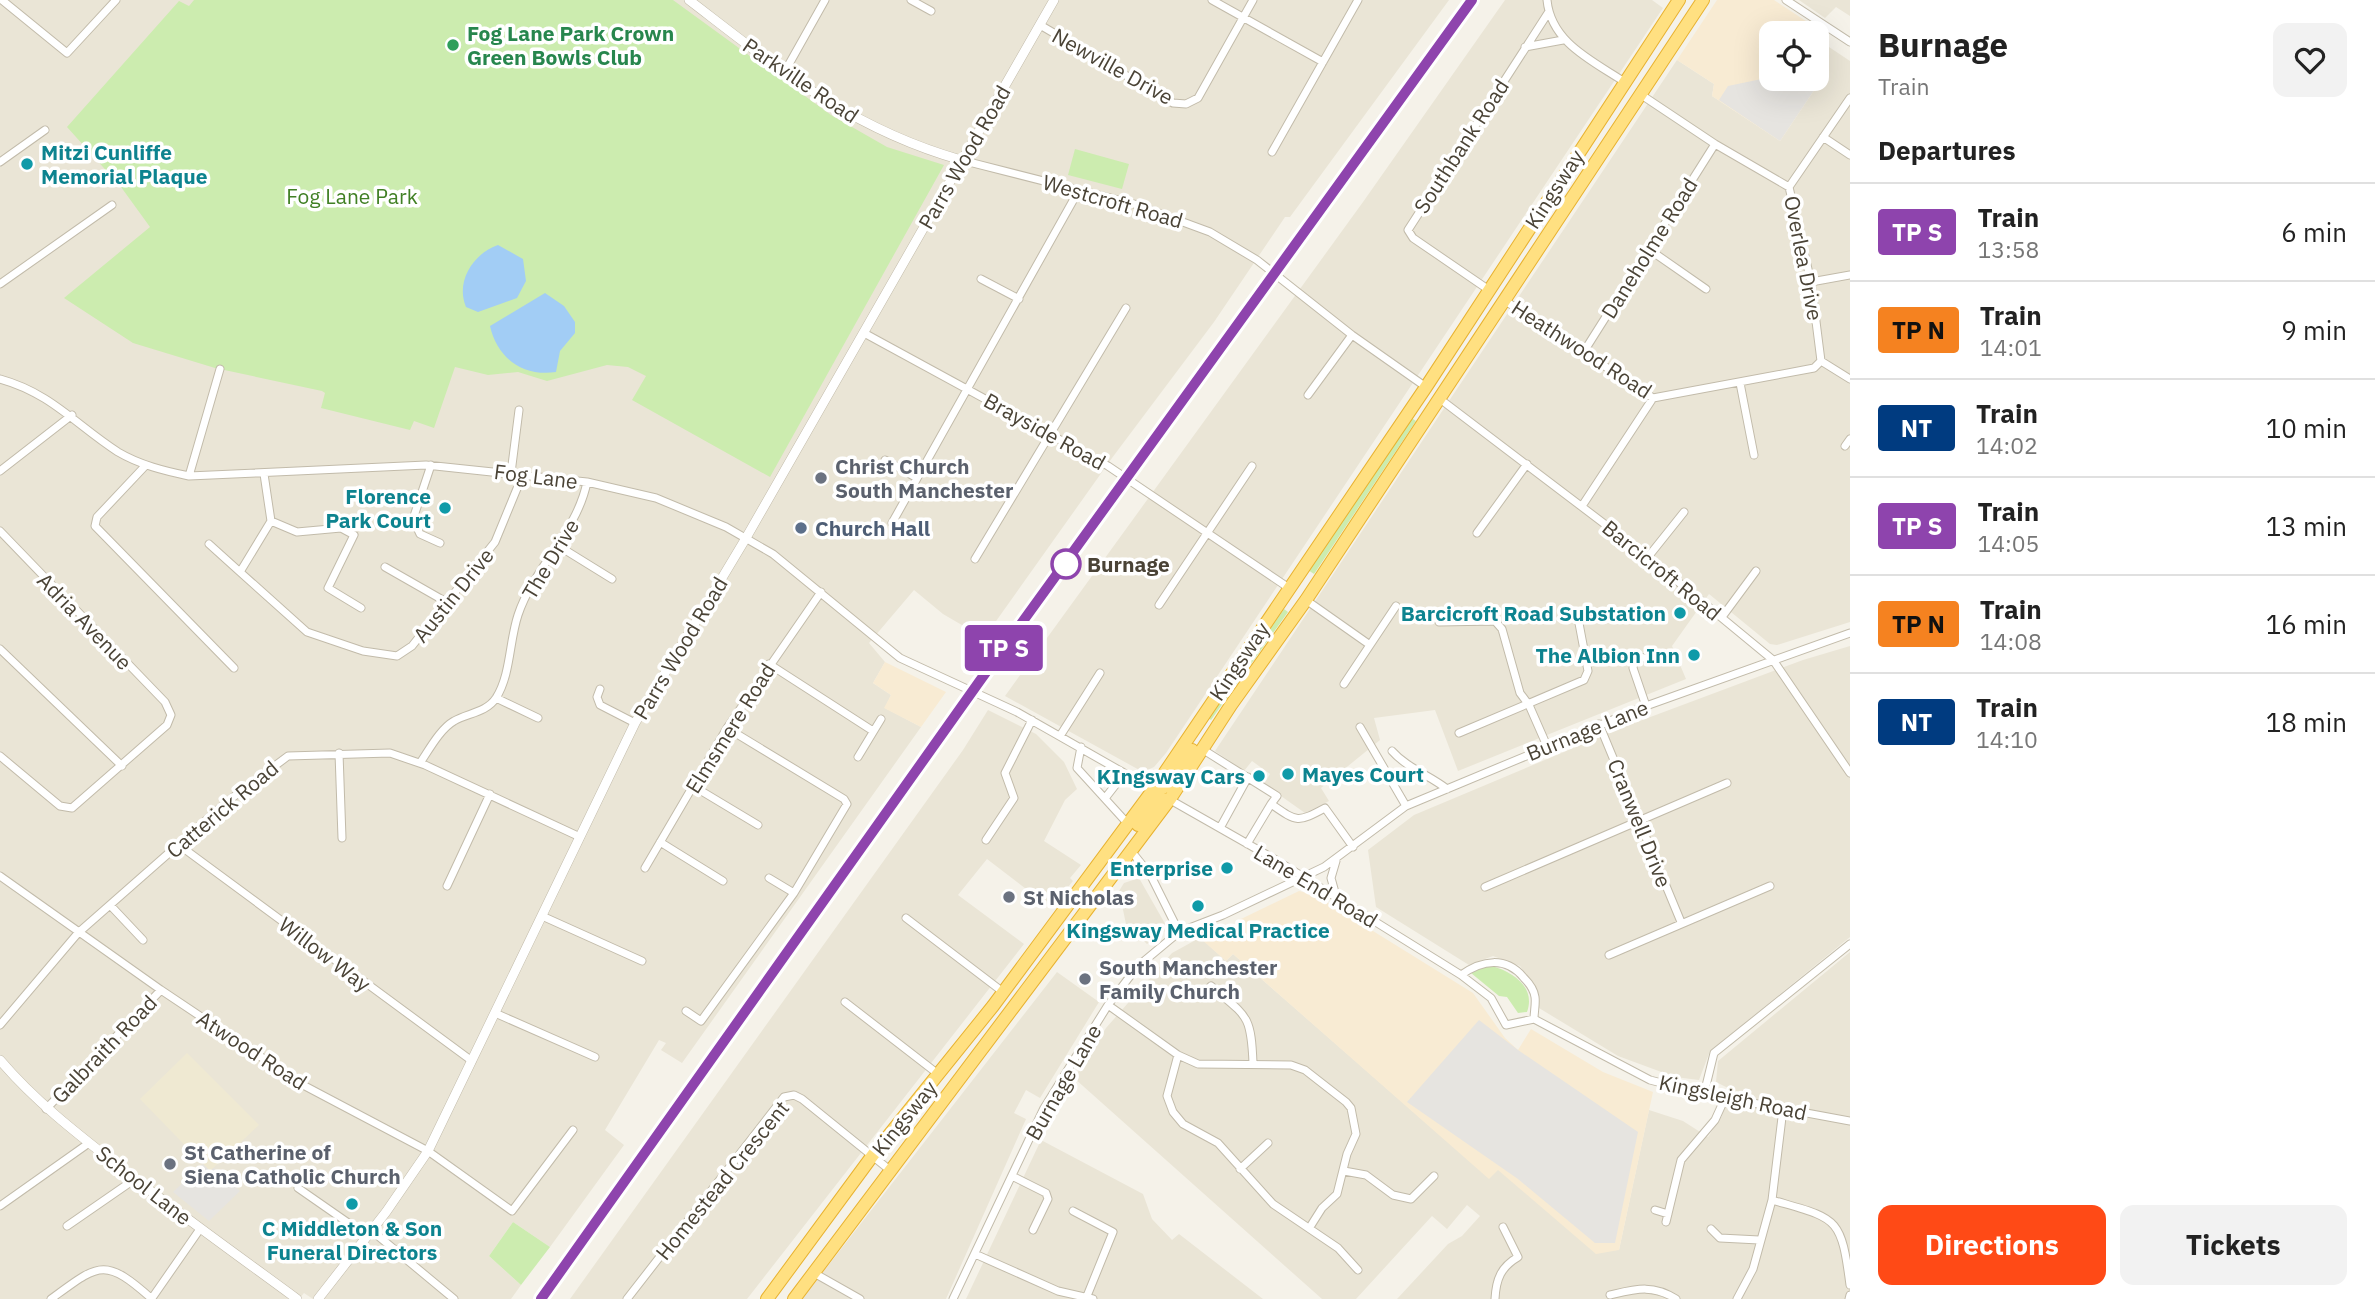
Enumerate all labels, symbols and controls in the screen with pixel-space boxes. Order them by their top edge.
place label: Fog Lane Park Crown Green Bowls Club [467,19,674,71]
street label: Newville Drive [1047,21,1179,111]
map controls [1759,21,1829,91]
button: locate [1759,21,1829,91]
text: Burnage [1878,23,2008,66]
button: heart [2273,23,2347,97]
street label: Parkville Road [738,31,864,129]
marker: Fog Lane Park Crown Green Bowls Club [445,37,461,53]
text: Train [1878,71,1930,101]
street label: Southbank Road [1407,73,1515,219]
street label: Parrs Wood Road [911,80,1017,234]
text: Departures [1878,133,2016,167]
place label: Mitzi Cunliffe Memorial Plaque [41,138,208,190]
street label: Kingsway [1518,144,1590,234]
marker: Mitzi Cunliffe Memorial Plaque [19,156,35,172]
street label: Westcroft Road [1040,168,1186,234]
street label: Daneholme Road [1594,172,1704,324]
park label: Fog Lane Park [286,182,418,210]
street label: Overlea Drive [1778,193,1830,323]
text: Train [1977,200,2039,234]
text: 6 min [2281,215,2347,249]
text: TP S [1892,216,1942,248]
text: 13:58 [1977,234,2039,264]
street label: Heathwood Road [1507,293,1657,405]
text: Train [1980,298,2042,332]
text: 9 min [2281,313,2347,347]
text: TP N [1892,314,1945,346]
text: 14:01 [1980,332,2042,362]
street label: Brayside Road [979,386,1111,476]
text: Train [1976,396,2038,430]
text: 10 min [2266,411,2347,445]
text: NT [1901,412,1932,444]
text: 14:02 [1976,430,2038,460]
place label: Christ Church South Manchester [835,452,1014,504]
street label: Fog Lane [493,457,579,495]
marker: Christ Church South Manchester [813,470,829,486]
place label: Florence Park Court [325,482,431,534]
text: Train [1977,494,2039,528]
marker: Florence Park Court [437,500,453,516]
text: 13 min [2266,509,2347,543]
text: TP S [1892,510,1942,542]
street label: Barcicroft Road [1597,513,1727,627]
street label: The Drive [515,514,585,604]
place label: Church Hall [815,514,930,542]
marker: Church Hall [793,520,809,536]
text: 14:05 [1977,528,2039,558]
street label: Austin Drive [406,542,500,648]
marker: Burnage [1051,549,1081,579]
place label: Burnage [1087,550,1170,578]
street label: Adria Avenue [32,566,138,676]
street label: Parrs Wood Road [626,571,734,725]
text: Train [1980,592,2042,626]
place label: Barcicroft Road Substation [1401,599,1666,627]
marker: Barcicroft Road Substation [1672,605,1688,621]
text: 16 min [2266,607,2347,641]
text: TP N [1892,608,1945,640]
street label: Kingsway [1202,616,1276,706]
line badge: TP S [955,625,1053,671]
text: 14:08 [1980,626,2042,656]
text: TP S [979,632,1029,664]
place label: The Albion Inn [1536,641,1680,669]
marker: The Albion Inn [1686,647,1702,663]
street label: Elmsmere Road [679,658,781,798]
text: Train [1976,690,2038,724]
street label: Burnage Lane [1522,693,1652,767]
text: 18 min [2266,705,2347,739]
text: NT [1901,706,1932,738]
text: 14:10 [1976,724,2038,754]
street label: Catterick Road [160,754,284,864]
street label: Cranwell Drive [1601,755,1679,891]
place label: Mayes Court [1302,760,1424,788]
place label: KIngsway Cars [1097,762,1245,790]
marker: Mayes Court [1280,766,1296,782]
marker: KIngsway Cars [1251,768,1267,784]
street label: Lane End Road [1249,838,1383,934]
place label: Enterprise [1110,854,1213,882]
marker: Enterprise [1219,860,1235,876]
place label: St Nicholas [1023,883,1134,911]
marker: St Nicholas [1001,889,1017,905]
marker: Kingsway Medical Practice [1190,898,1206,914]
street label: Willow Way [273,910,377,998]
place label: Kingsway Medical Practice [1066,916,1330,944]
place label: South Manchester Family Church [1099,953,1278,1005]
marker: South Manchester Family Church [1077,971,1093,987]
street label: Galbraith Road [45,989,163,1109]
street label: Atwood Road [192,1004,312,1096]
street label: Burnage Lane [1019,1019,1107,1145]
street label: Kingsleigh Road [1656,1068,1810,1126]
street label: Kingsway [865,1074,943,1161]
street label: Homestead Crescent [649,1094,795,1266]
place label: St Catherine of Siena Catholic Church [184,1138,401,1190]
street label: School Lane [90,1139,198,1231]
marker: St Catherine of Siena Catholic Church [162,1156,178,1172]
marker: C Middleton & Son Funeral Directors [344,1196,360,1212]
button: Directions [1878,1205,2106,1285]
button: Tickets [2120,1205,2347,1285]
place label: C Middleton & Son Funeral Directors [262,1214,442,1266]

